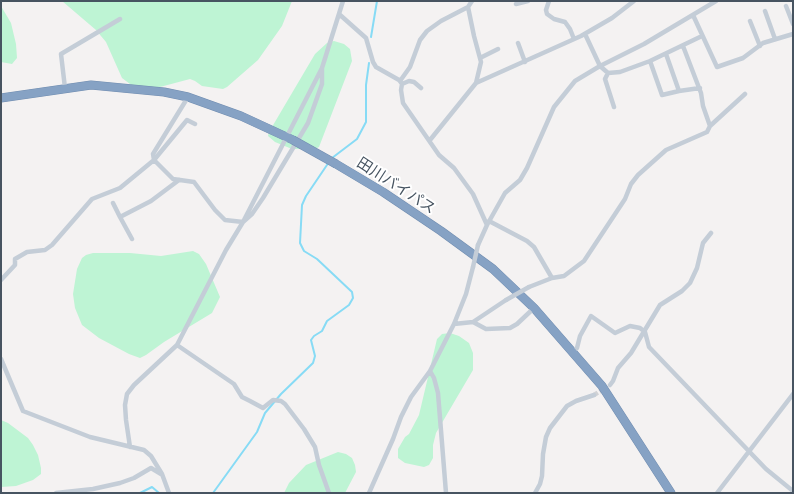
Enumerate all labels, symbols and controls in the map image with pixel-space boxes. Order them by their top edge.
street label: 田川バイパス [353,154,439,218]

